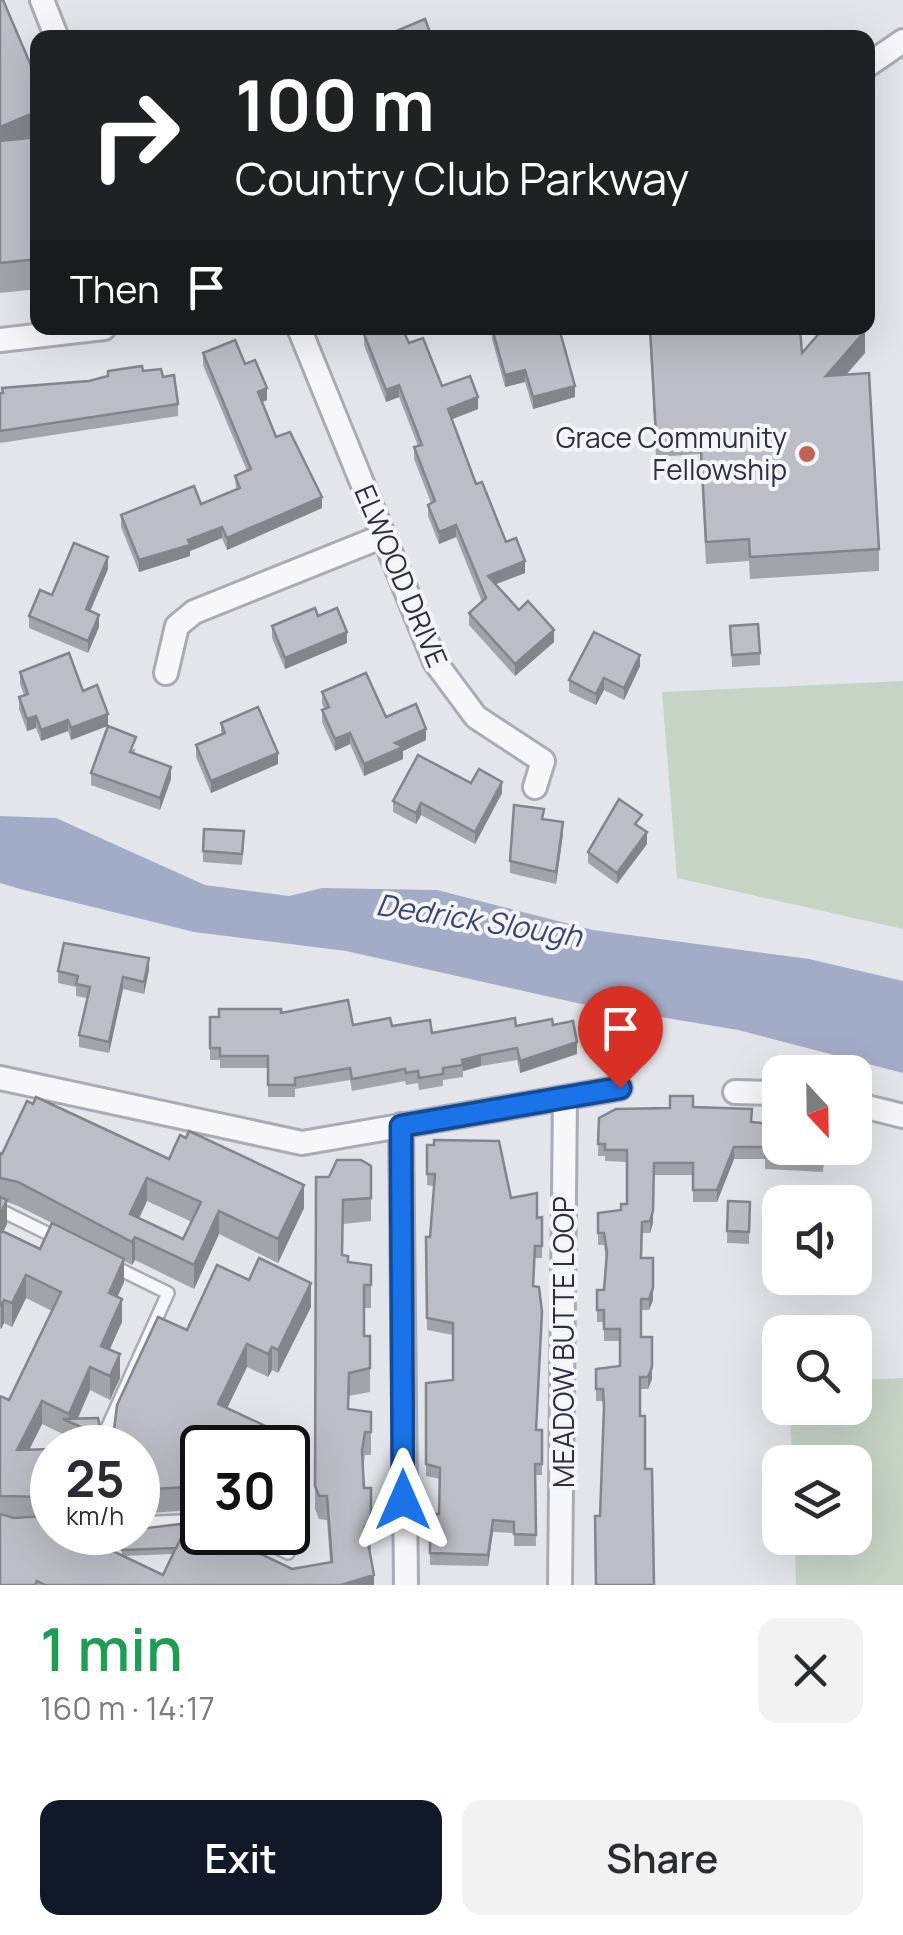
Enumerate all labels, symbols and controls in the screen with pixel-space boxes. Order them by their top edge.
text: 100 m [235,56,435,152]
icon: right [70,70,200,200]
text: Country Club Parkway [235,147,689,209]
icon: arrive [179,260,234,315]
text: Then [70,262,159,314]
place label: Grace Community Fellowship [556,418,787,488]
marker: Grace Community Fellowship [796,443,818,465]
street label: ELWOOD DRIVE [346,479,457,673]
water label: Dedrick Slough [374,883,586,956]
pin [578,986,663,1089]
icon: arrive [593,1001,648,1056]
north arrow [762,1055,872,1165]
map controls [762,1055,872,1555]
button: sound [762,1185,872,1295]
street label: MEADOW BUTTE LOOP [544,1196,582,1488]
button: search [762,1315,872,1425]
speed limit sign: 30 [180,1425,310,1555]
text: 25 [65,1444,125,1512]
button: layers [762,1445,872,1555]
position arrow [351,1448,455,1552]
text: km/h [66,1498,124,1533]
text: 1 min [40,1607,183,1689]
button: close [758,1618,863,1723]
text: 160 m · 14:17 [40,1686,215,1730]
button: Exit [40,1800,442,1915]
button: Share [462,1800,863,1915]

